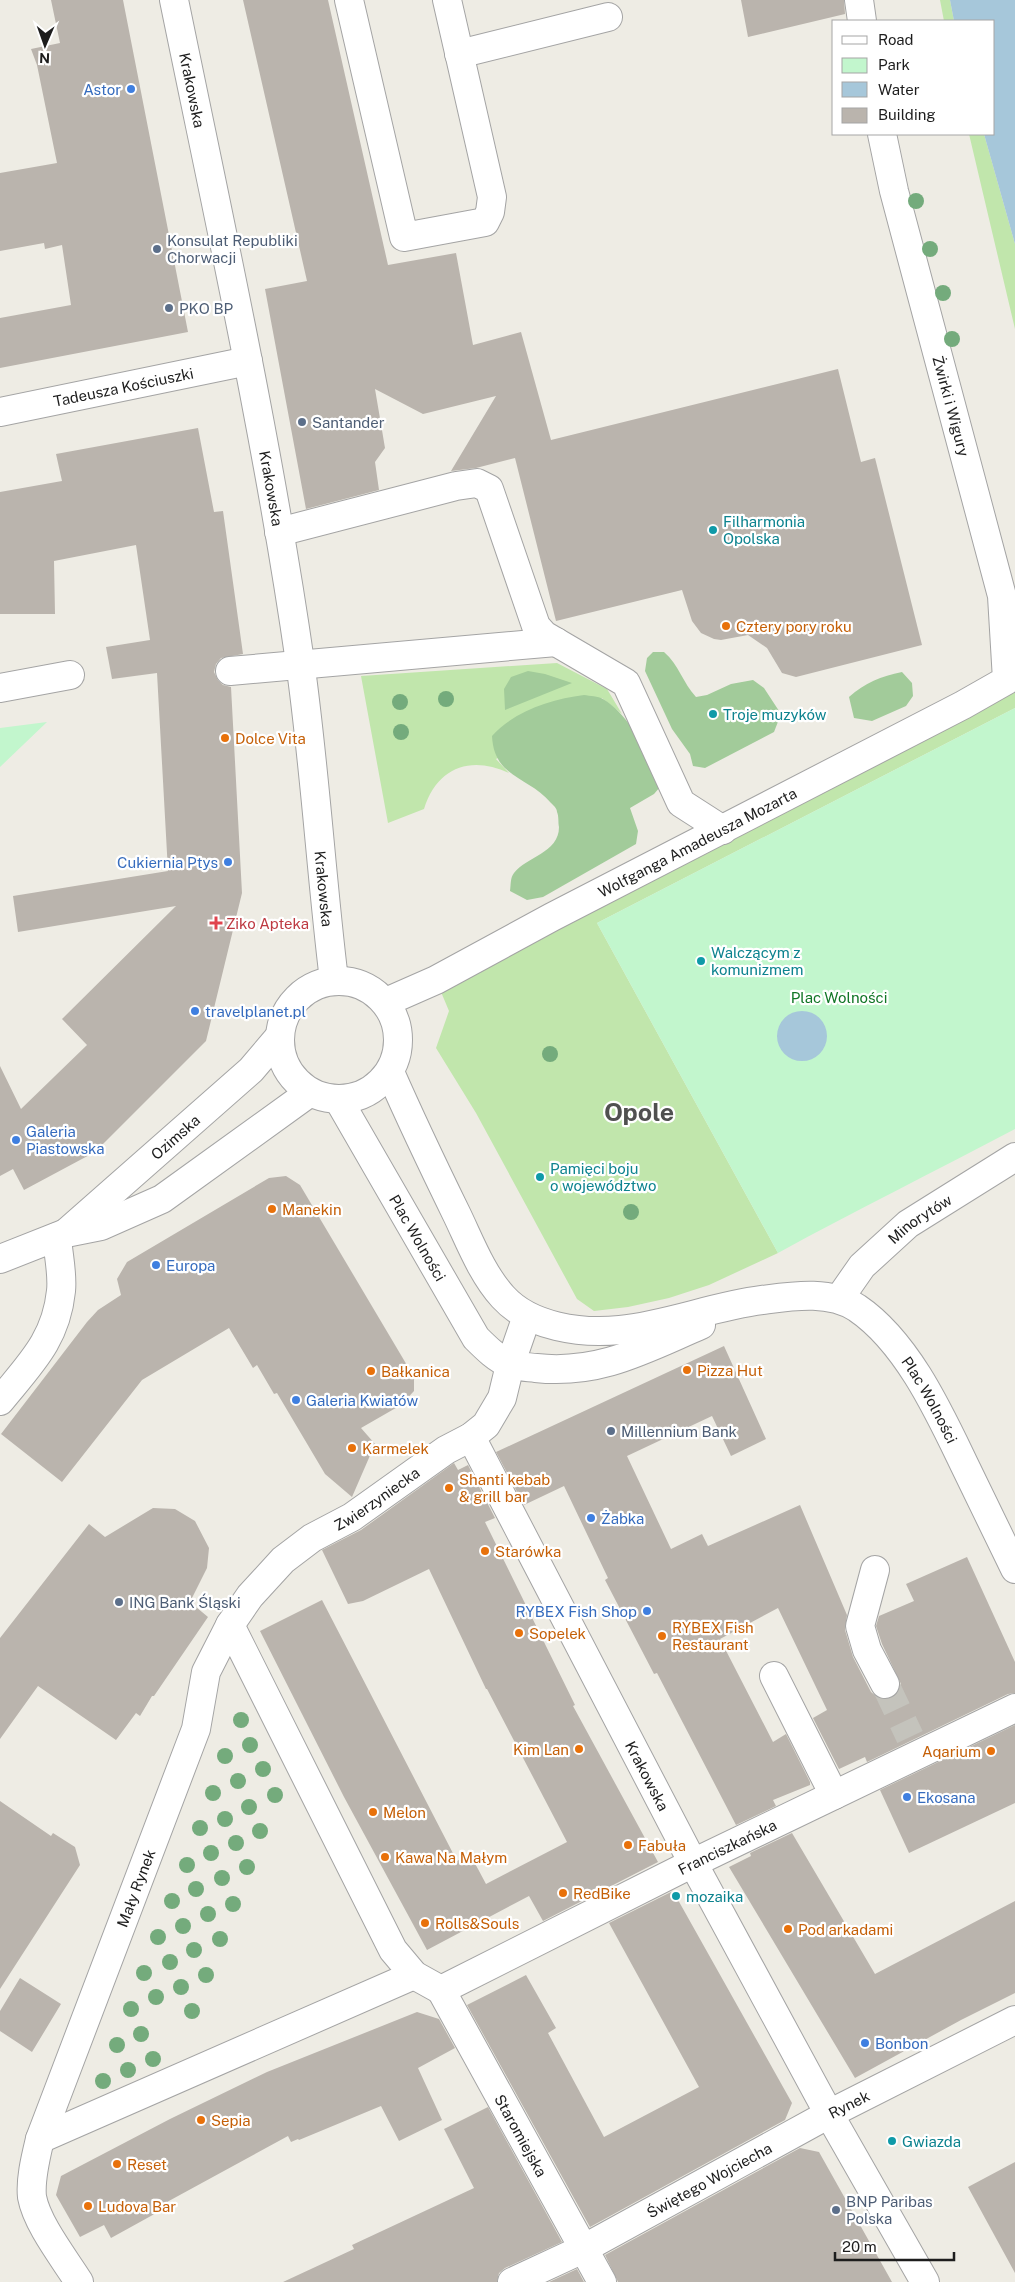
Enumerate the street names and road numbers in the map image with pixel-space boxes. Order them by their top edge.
street label: Krakowska [177,51,209,129]
street label: Żwirki i Wigury [929,354,974,458]
street label: Tadeusza Kościuszki [52,364,195,409]
street label: Krakowska [257,449,287,527]
street label: Wolfganga Amadeusza Mozarta [595,784,799,900]
street label: Krakowska [312,850,336,928]
street label: Ozimska [147,1111,203,1163]
street label: Minorytów [884,1190,955,1247]
street label: Plac Wolności [386,1191,450,1284]
street label: Plac Wolności [899,1353,961,1446]
street label: Zwierzyniecka [331,1463,422,1534]
street label: Krakowska [622,1738,673,1814]
street label: Franciszkańska [675,1816,779,1878]
street label: Mały Rynek [113,1847,158,1929]
street label: Rynek [825,2087,872,2121]
street label: Staromiejska [492,2091,551,2179]
street label: Świętego Wojciecha [643,2139,774,2221]

